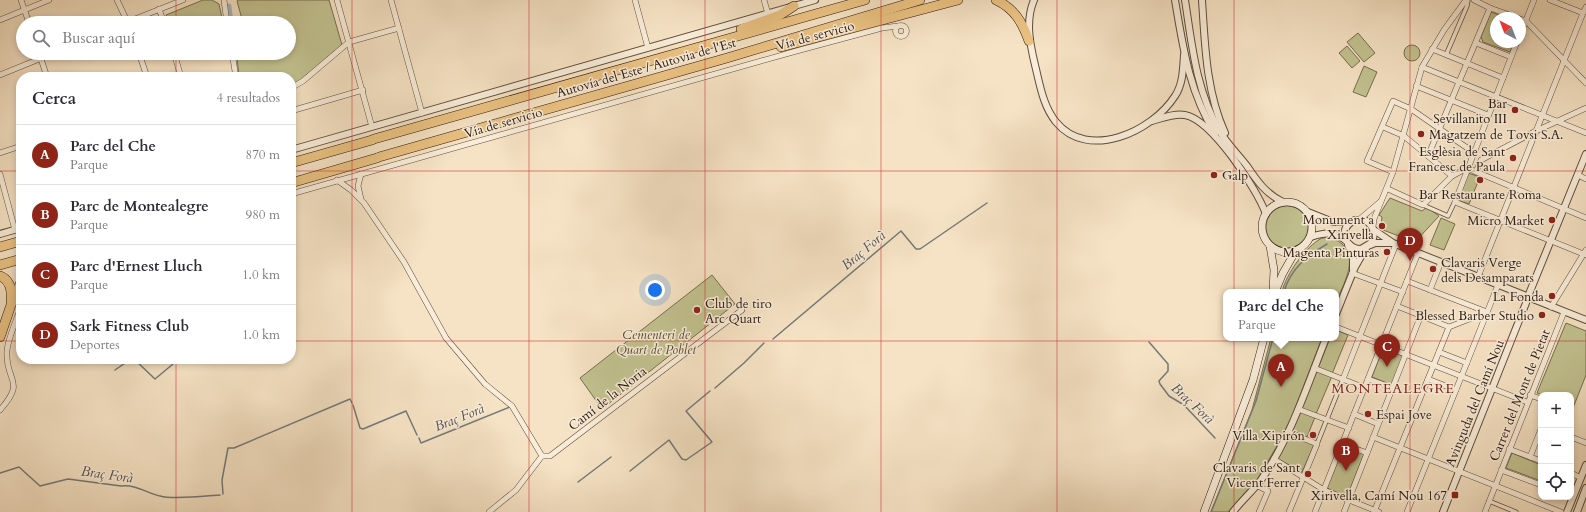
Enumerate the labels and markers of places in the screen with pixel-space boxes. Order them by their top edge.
place label: Bar Sevillanito III [1433,95,1507,128]
marker: Bar Sevillanito III [1510,105,1520,115]
place label: Magatzem de Tovsi S.A. [1429,126,1563,144]
marker: Magatzem de Tovsi S.A. [1416,129,1426,139]
place label: Esglèsia de Sant Francesc de Paula [1409,143,1505,176]
marker: Esglèsia de Sant Francesc de Paula [1508,153,1518,163]
place label: Galp [1222,167,1248,185]
marker: Galp [1209,170,1219,180]
marker: Bar Restaurante Roma [1475,175,1485,185]
place label: Bar Restaurante Roma [1419,186,1542,204]
place label: Monument a Xirivella [1303,211,1374,244]
place label: Micro Market [1467,212,1544,230]
marker: Micro Market [1547,215,1557,225]
marker: Monument a Xirivella [1377,221,1387,231]
pin: D [1397,228,1423,261]
place label: Magenta Pinturas [1283,244,1379,262]
marker: Magenta Pinturas [1382,247,1392,257]
place label: Clavaris Verge dels Desamparats [1441,254,1534,287]
marker: Clavaris Verge dels Desamparats [1428,264,1438,274]
place label: La Fonda [1493,288,1544,306]
marker: La Fonda [1547,291,1557,301]
place label: Club de tiro Arc Quart [705,295,772,328]
marker: Club de tiro Arc Quart [692,305,702,315]
place label: Blessed Barber Studio [1415,307,1534,325]
marker: Blessed Barber Studio [1537,310,1547,320]
pin: C [1374,334,1400,367]
pin: A [1268,354,1294,387]
place label: Espai Jove [1376,406,1432,424]
marker: Espai Jove [1363,409,1373,419]
place label: Villa Xipirón [1232,427,1306,445]
marker: Villa Xipirón [1308,430,1318,440]
pin: B [1333,438,1359,471]
place label: Clavaris de Sant Vicent Ferrer [1213,459,1300,492]
marker: Clavaris de Sant Vicent Ferrer [1303,469,1313,479]
place label: Xirivella, Camí Nou 167 [1311,487,1447,505]
marker: Xirivella, Camí Nou 167 [1450,490,1460,500]

